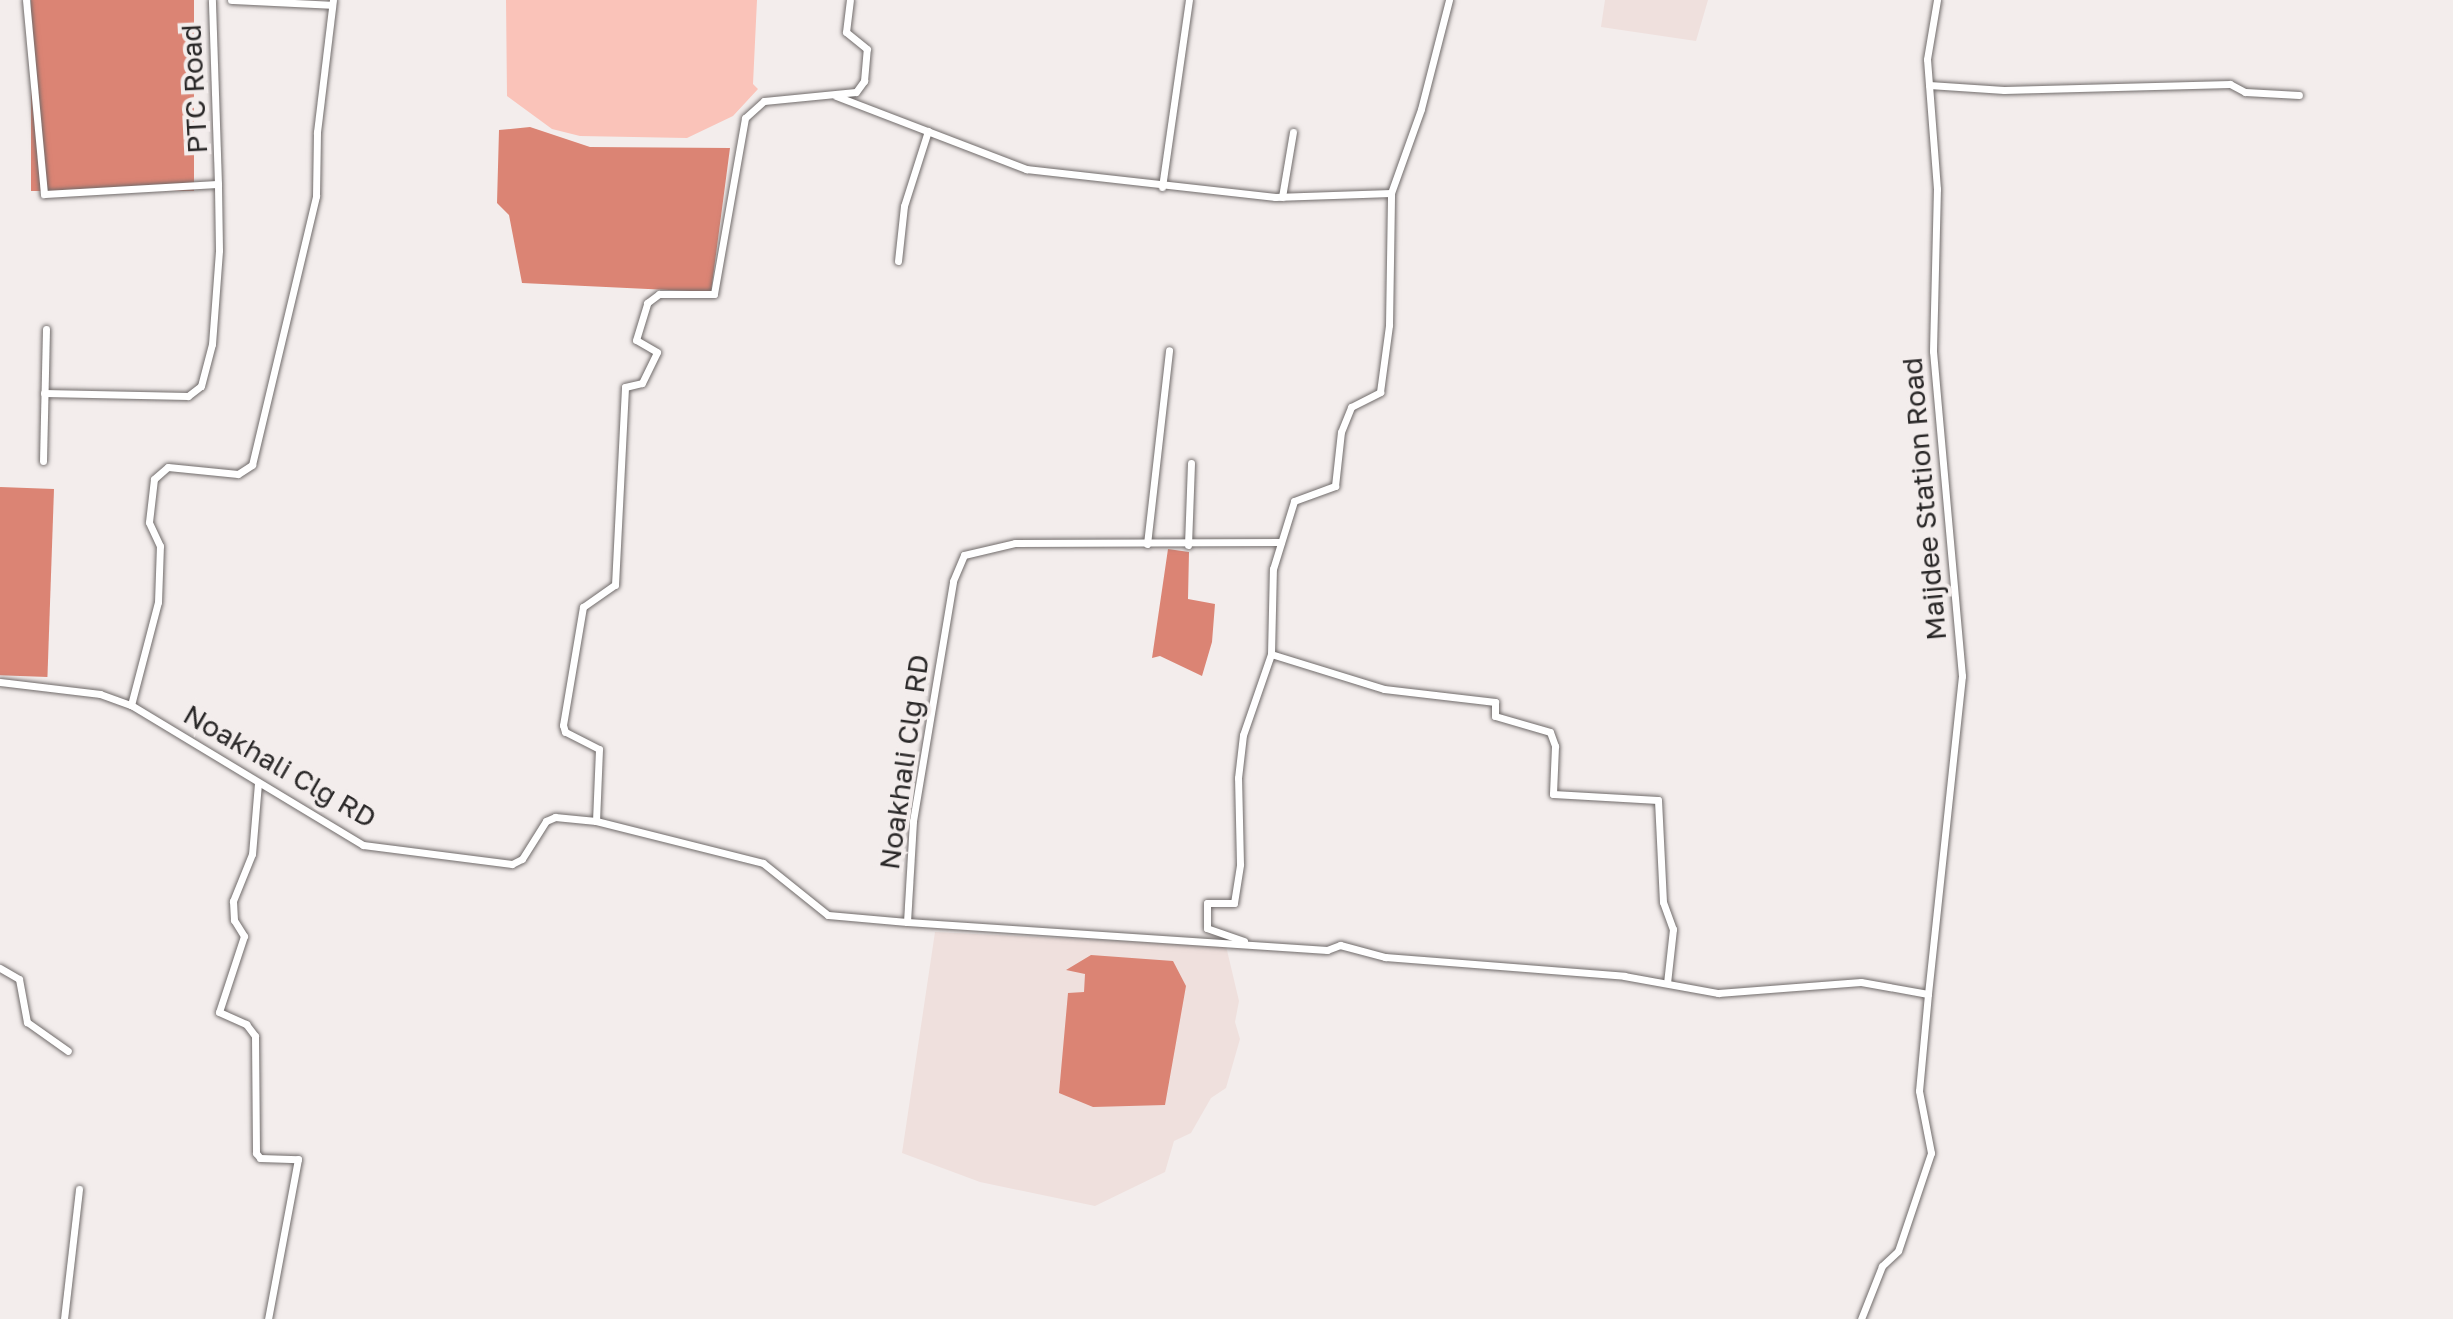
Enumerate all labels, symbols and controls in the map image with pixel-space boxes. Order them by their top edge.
street label: PTC Road [174,23,214,155]
street label: Maijdee Station Road [1895,356,1953,642]
street label: Noakhali Clg RD [872,652,936,872]
street label: Noakhali Clg RD [178,697,382,835]

